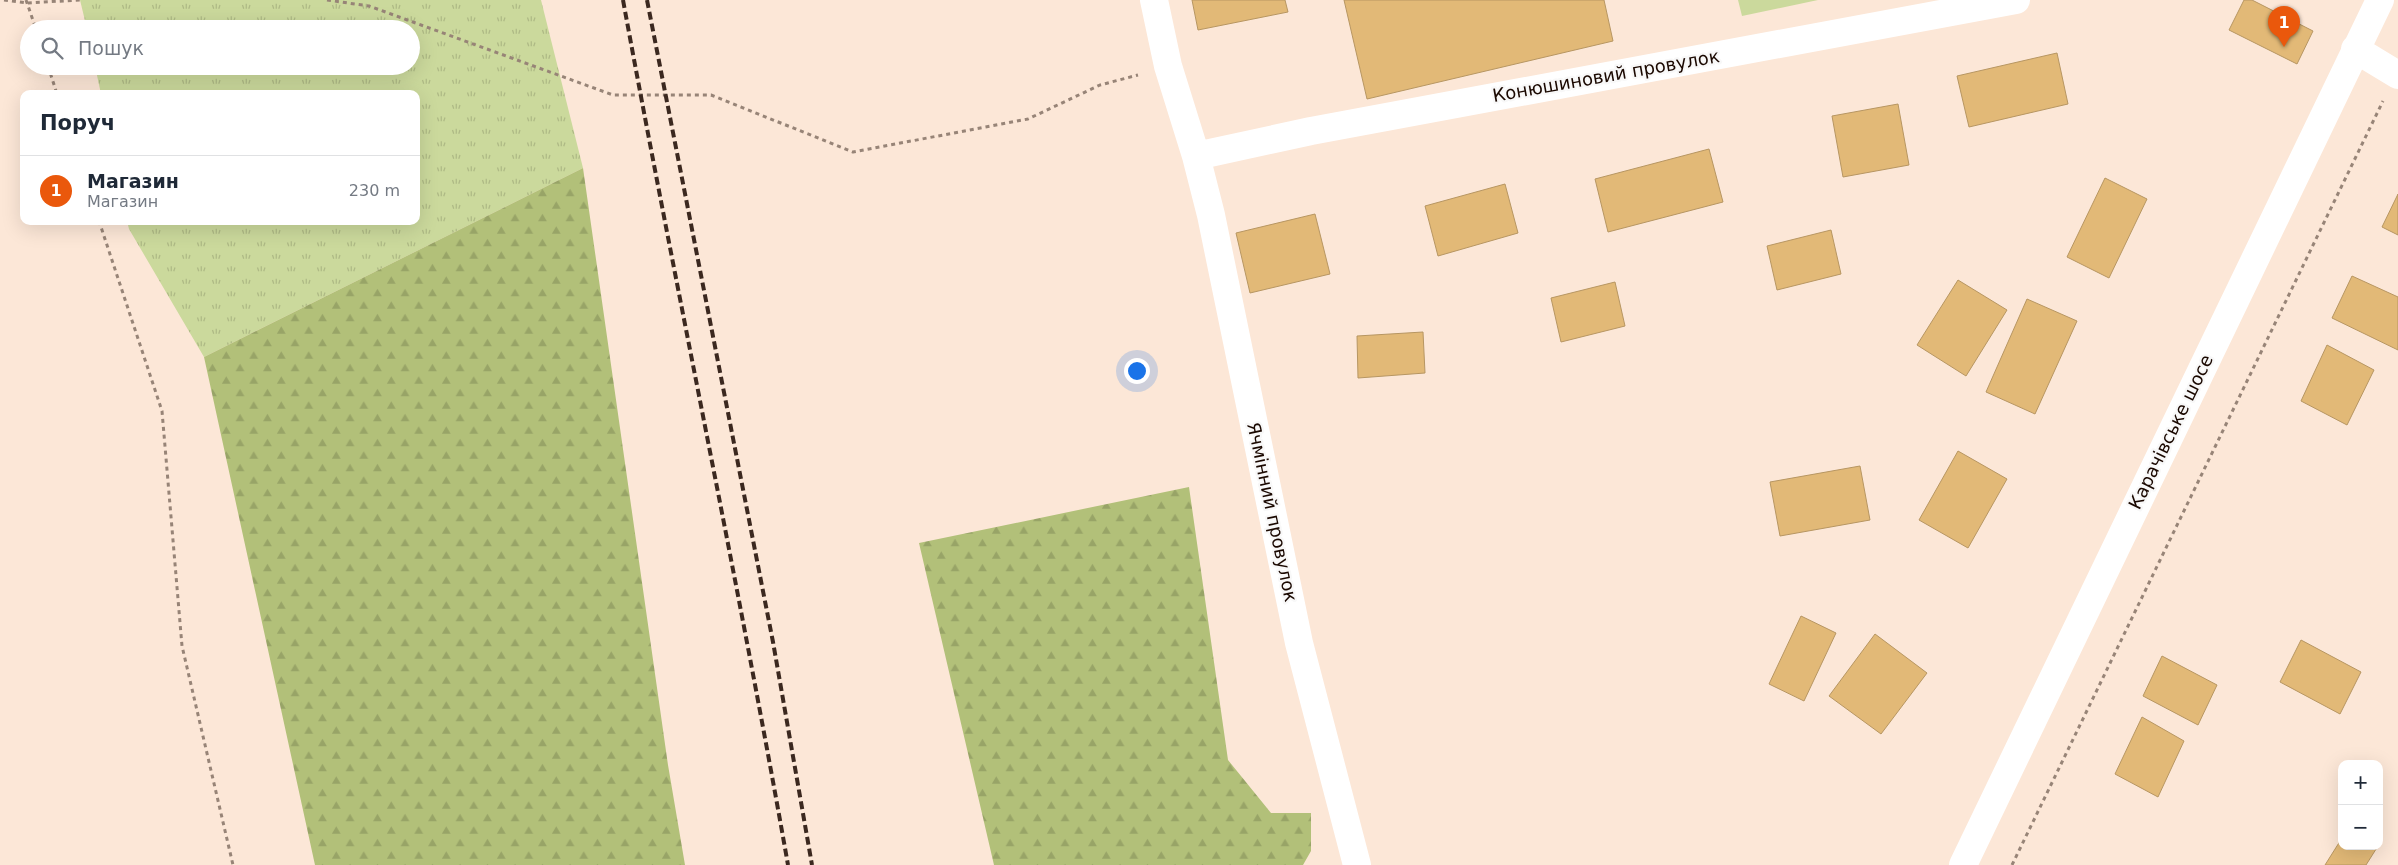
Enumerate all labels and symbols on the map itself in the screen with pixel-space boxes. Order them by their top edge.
pin: 1 [2268,6,2300,47]
street label: Конюшиновий провулок [1491,45,1721,106]
street label: Карачівське шосе [2124,351,2217,512]
your location [1124,358,1150,384]
street label: Ячмінний провулок [1243,420,1302,604]

